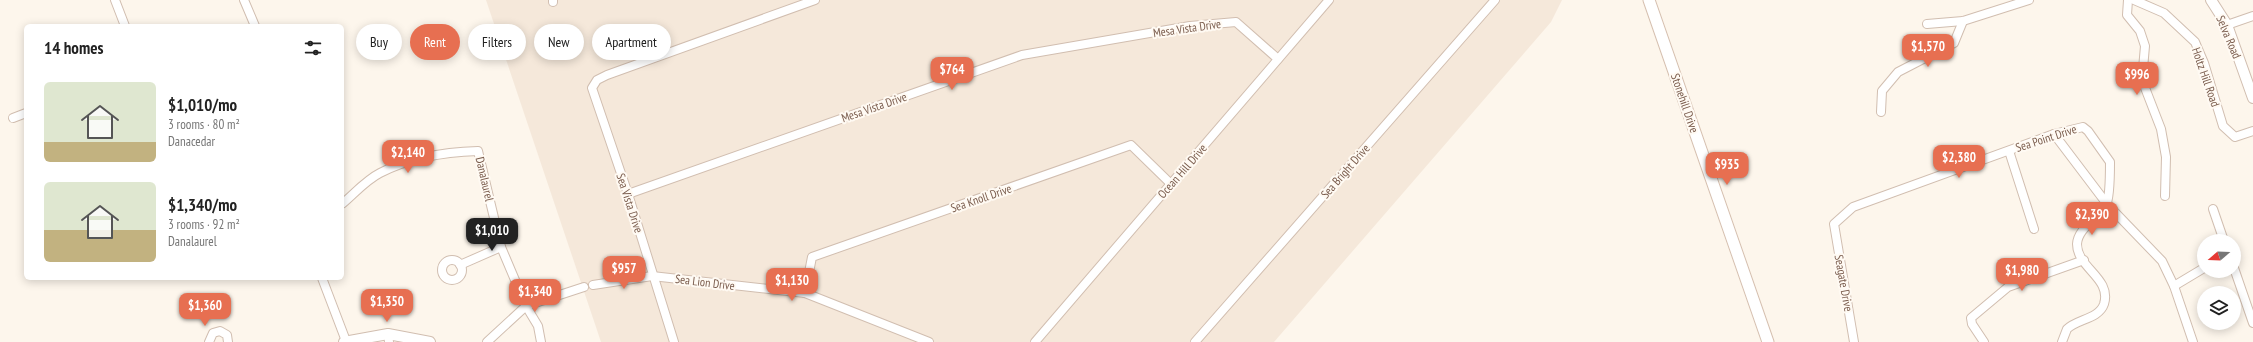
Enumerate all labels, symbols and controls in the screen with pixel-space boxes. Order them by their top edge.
street label: Selva Road [2213,13,2245,61]
street label: Mesa Vista Drive [1152,16,1222,40]
chip: Buy [356,24,402,60]
chip: Rent [410,24,460,60]
chip: Filters [468,24,526,60]
chip: New [534,24,584,60]
chip: Apartment [592,24,671,60]
pin: $1,570 [1895,34,1961,68]
text: 14 homes [44,37,103,59]
icon: filters [302,37,324,59]
text: $1,570 [1911,38,1945,55]
street label: Holtz Hill Road [2189,45,2223,109]
pin: $764 [928,57,976,91]
text: $764 [940,61,964,78]
pin: $996 [2113,62,2161,96]
text: $996 [2125,66,2149,83]
street label: Stonehill Drive [1668,71,1702,135]
street label: Mesa Vista Drive [839,89,909,125]
text: $1,010/mo [168,94,237,116]
icon: home [76,98,124,146]
text: 3 rooms · 80 m² [168,116,240,133]
street label: Sea Point Drive [2014,121,2078,155]
text: Danacedar [168,133,215,150]
pin: $2,140 [375,140,441,174]
street label: Ocean Hill Drive [1154,141,1210,201]
street label: Sea Bright Drive [1317,141,1373,201]
text: $2,140 [391,144,425,161]
pin: $2,380 [1926,145,1992,179]
text: $2,380 [1942,149,1976,166]
pin: $935 [1703,152,1751,186]
street label: Danalaurel [473,155,497,203]
text: $935 [1715,156,1739,173]
street label: Sea Vista Drive [613,171,647,235]
street label: Sea Knoll Drive [949,181,1013,215]
text: $1,340/mo [168,194,237,216]
icon: home [76,198,124,246]
pin: $2,390 [2059,202,2125,236]
text: $2,390 [2075,206,2109,223]
text: 3 rooms · 92 m² [168,216,240,233]
pin: $1,010 [459,218,525,252]
text: $1,010 [475,222,509,239]
text: Danalaurel [168,233,217,250]
north arrow [2197,234,2241,278]
map controls [2197,234,2241,330]
street label: Seagate Drive [1832,253,1856,313]
pin: $957 [600,256,648,290]
pin: $1,980 [1989,258,2055,292]
text: $957 [612,260,636,277]
text: $1,980 [2005,262,2039,279]
pin: $1,130 [759,268,825,302]
street label: Sea Lion Drive [674,271,736,293]
text: $1,130 [775,272,809,289]
pin: $1,340 [502,279,568,313]
text: $1,340 [518,283,552,300]
button: layers [2197,286,2241,330]
pin: $1,350 [354,289,420,323]
pin: $1,360 [172,293,238,327]
text: $1,350 [370,293,404,310]
text: $1,360 [188,297,222,314]

